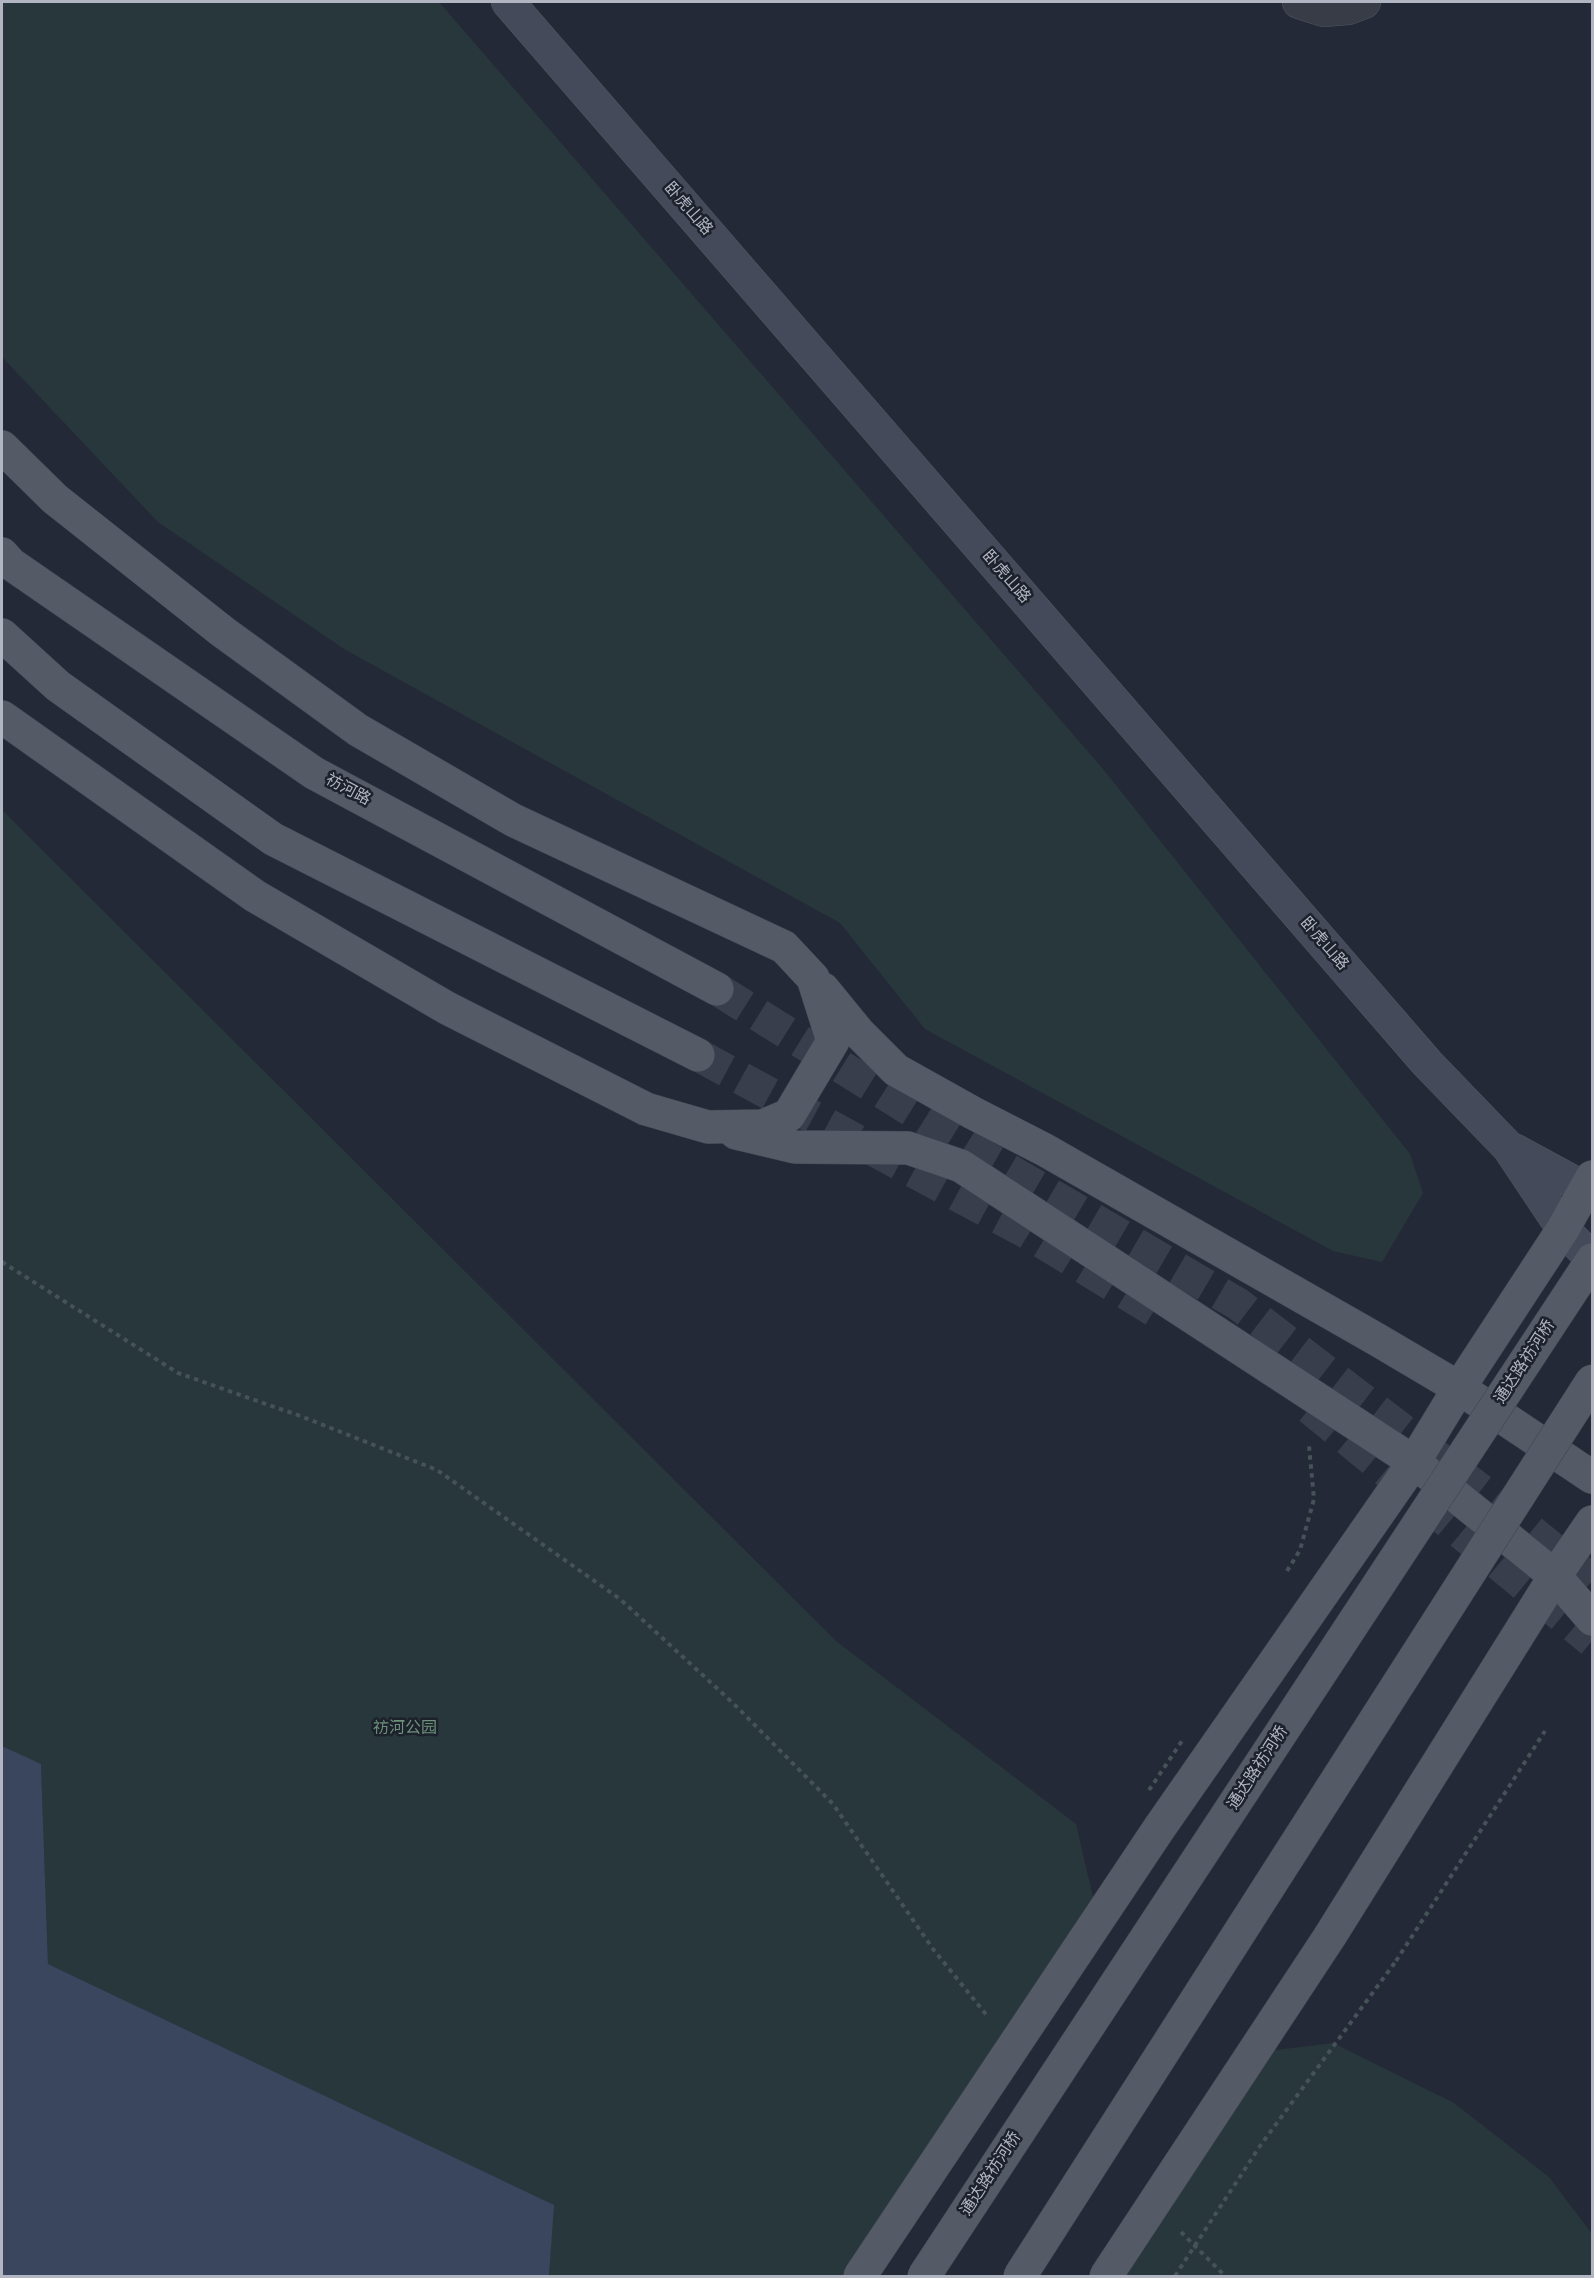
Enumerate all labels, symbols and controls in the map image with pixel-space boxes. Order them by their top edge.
street label: 卧虎山路 [660,179,716,239]
street label: 卧虎山路 [978,547,1034,607]
street label: 祊河路 [322,770,374,810]
street label: 卧虎山路 [1296,914,1352,974]
street label: 通达路祊河桥 [1491,1317,1559,1407]
park label: 祊河公园 [373,1719,437,1739]
street label: 通达路祊河桥 [1224,1723,1292,1813]
street label: 通达路祊河桥 [957,2129,1025,2219]

